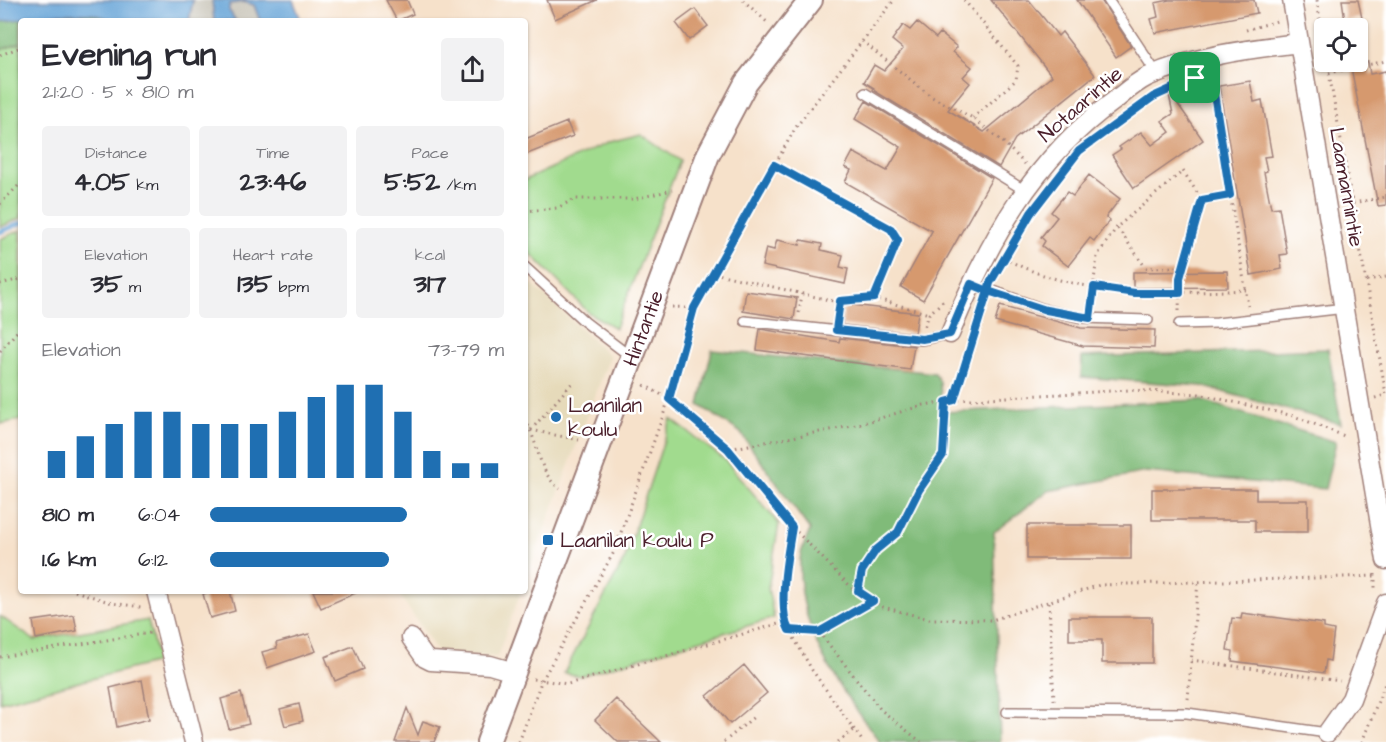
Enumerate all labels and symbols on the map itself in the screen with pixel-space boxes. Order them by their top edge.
pin [1169,52,1220,103]
street label: Notaarintie [1032,60,1129,149]
street label: Laamannintie [1322,125,1371,249]
street label: Hintantie [616,286,671,370]
place label: Laanilan koulu [568,391,642,444]
marker: Laanilan koulu [549,410,563,424]
place label: Laanilan koulu P [560,526,714,555]
marker: Laanilan koulu P [541,533,555,547]

